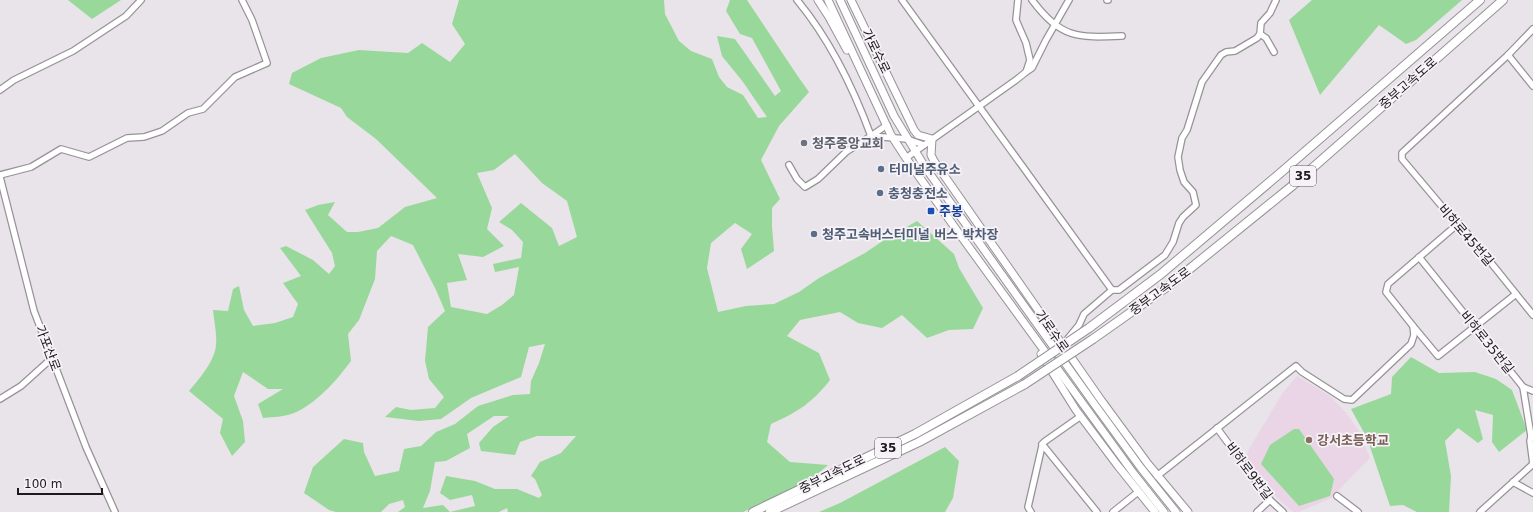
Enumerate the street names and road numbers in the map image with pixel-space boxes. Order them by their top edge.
street label: 가로수로 [859,26,893,76]
street label: 중부고속도로 [1376,54,1440,112]
road number: 35 [1290,166,1316,186]
street label: 비하로45번길 [1435,201,1497,269]
street label: 중부고속도로 [1127,264,1193,318]
street label: 가로수로 [1032,307,1072,355]
street label: 비하로35번길 [1457,308,1517,376]
street label: 가포산로 [32,323,64,373]
road number: 35 [875,438,901,458]
street label: 비하로9번길 [1223,439,1275,503]
street label: 중부고속도로 [796,452,868,496]

